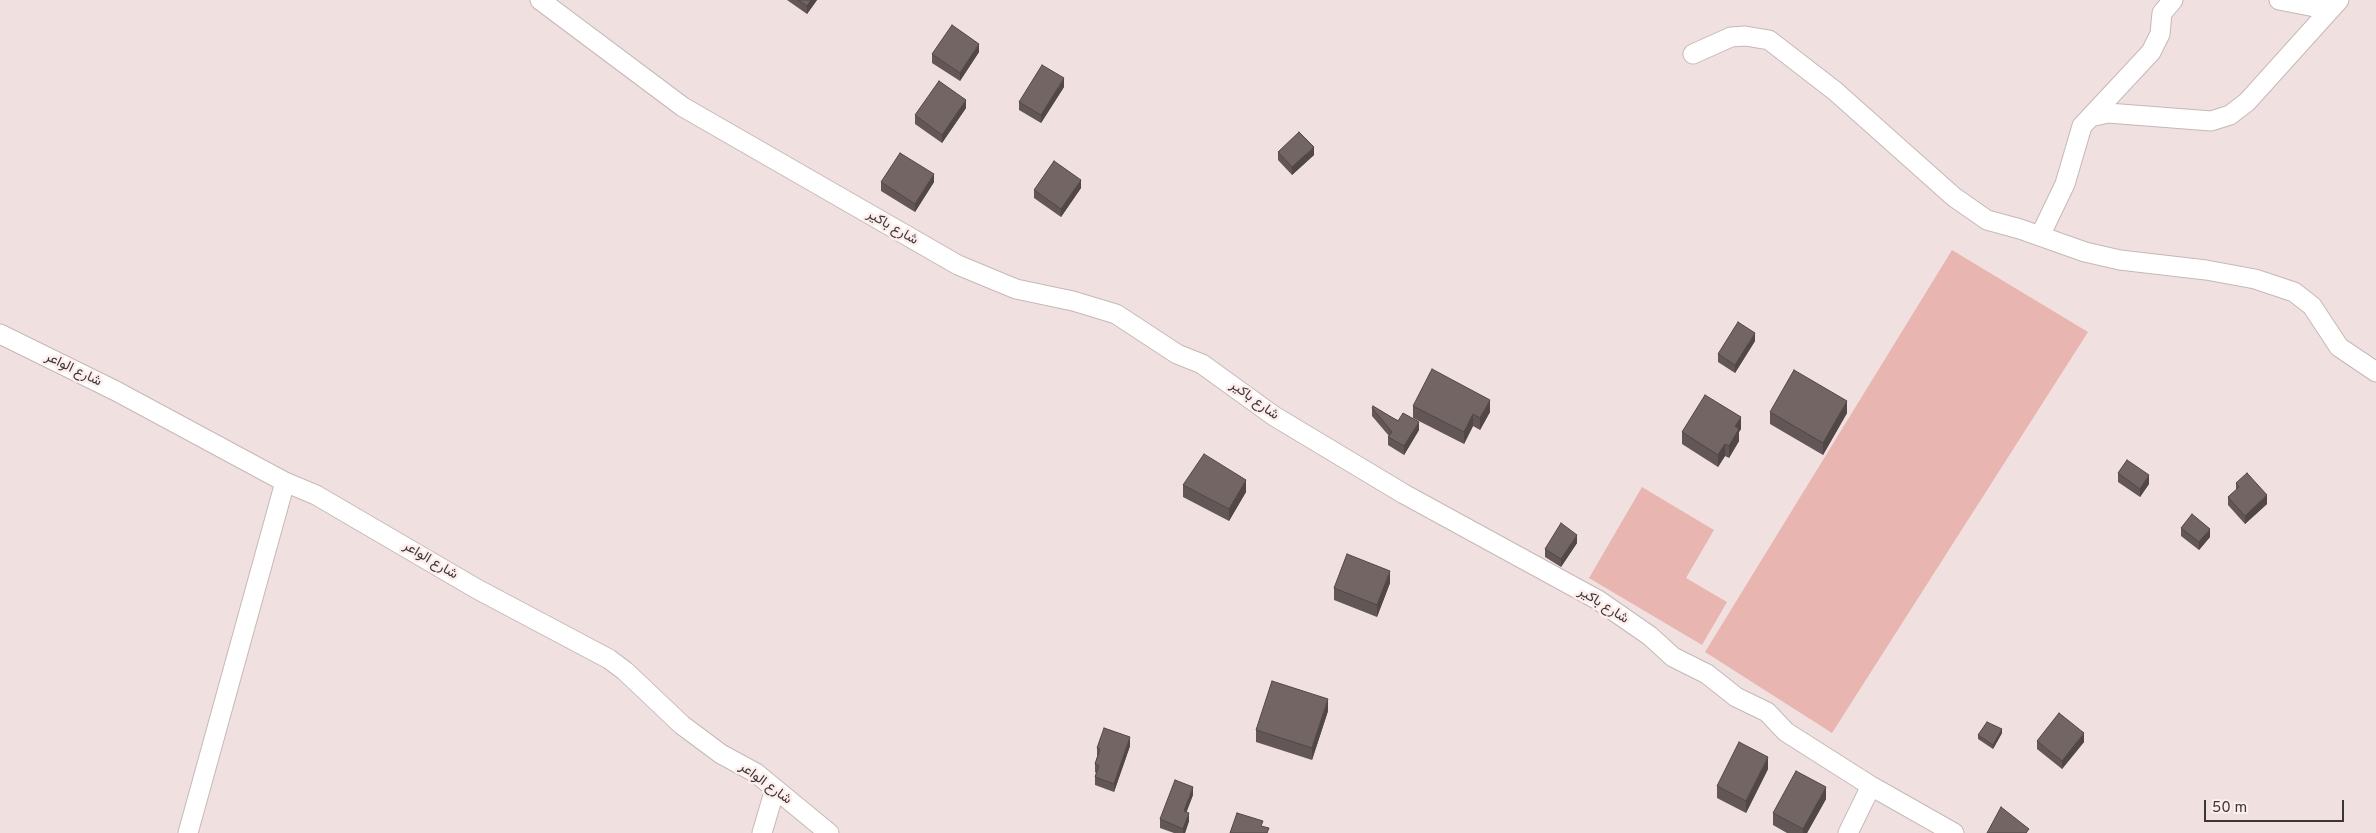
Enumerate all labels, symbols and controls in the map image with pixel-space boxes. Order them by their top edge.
street label: شارع باكير [863,207,921,249]
street label: شارع الواعر [42,349,104,391]
street label: شارع باكير [1226,378,1282,424]
street label: شارع الواعر [400,538,460,584]
street label: شارع باكير [1575,584,1631,628]
street label: شارع الواعر [735,759,795,809]
scale bar [2206,790,2346,822]
text: 50 m [2212,799,2247,818]

